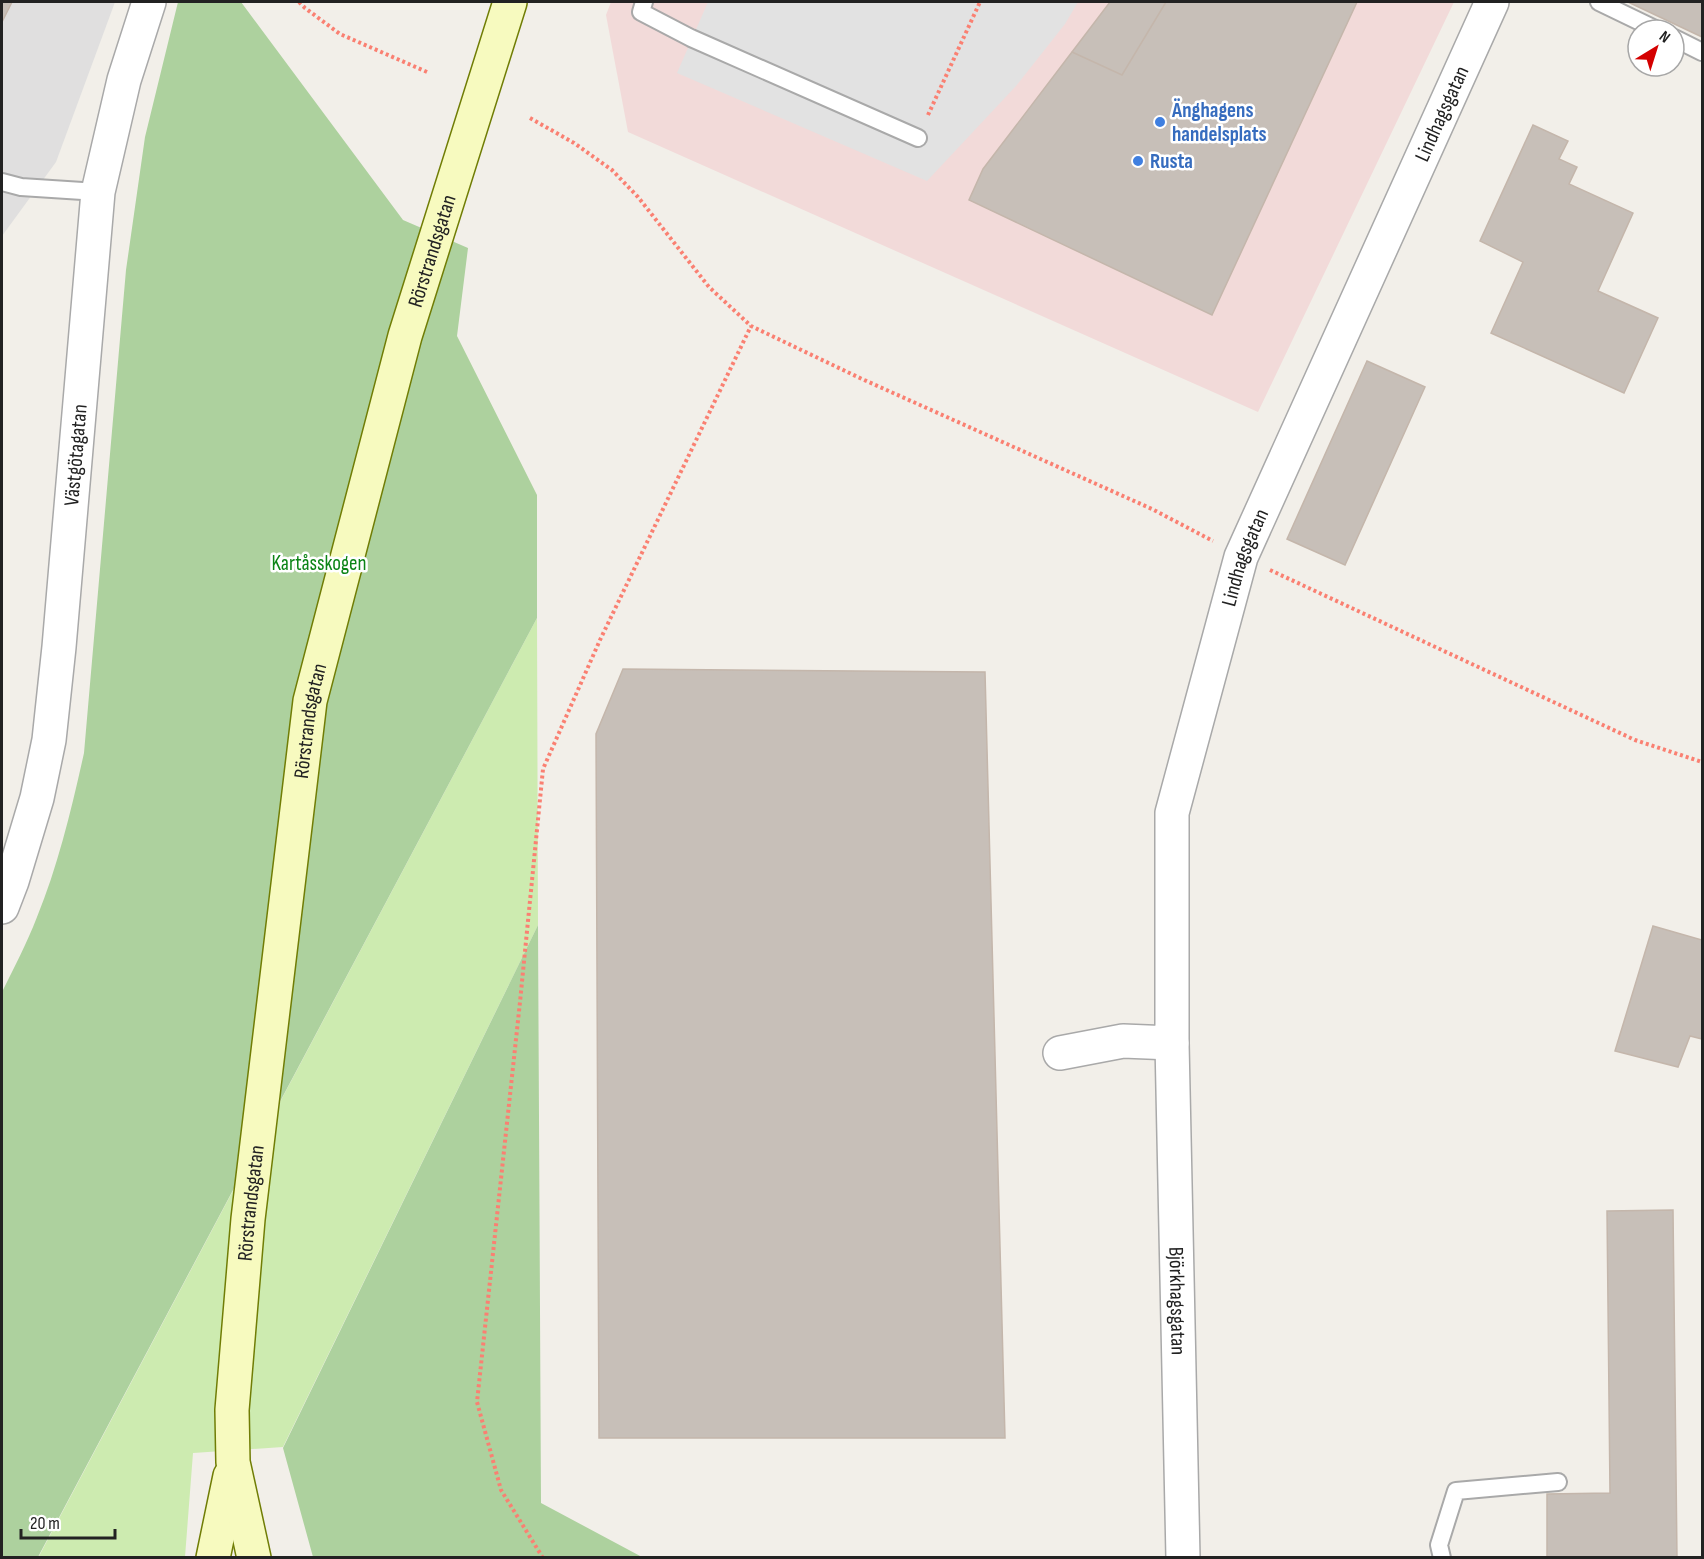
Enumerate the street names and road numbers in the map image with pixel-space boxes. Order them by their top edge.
street label: Lindhagsgatan [1410,62,1474,165]
street label: Rörstrandsgatan [403,192,462,310]
street label: Västgötagatan [59,403,93,507]
street label: Lindhagsgatan [1216,505,1274,609]
street label: Rörstrandsgatan [289,661,332,780]
street label: Rörstrandsgatan [233,1144,270,1262]
street label: Björkhagsgatan [1163,1246,1191,1355]

